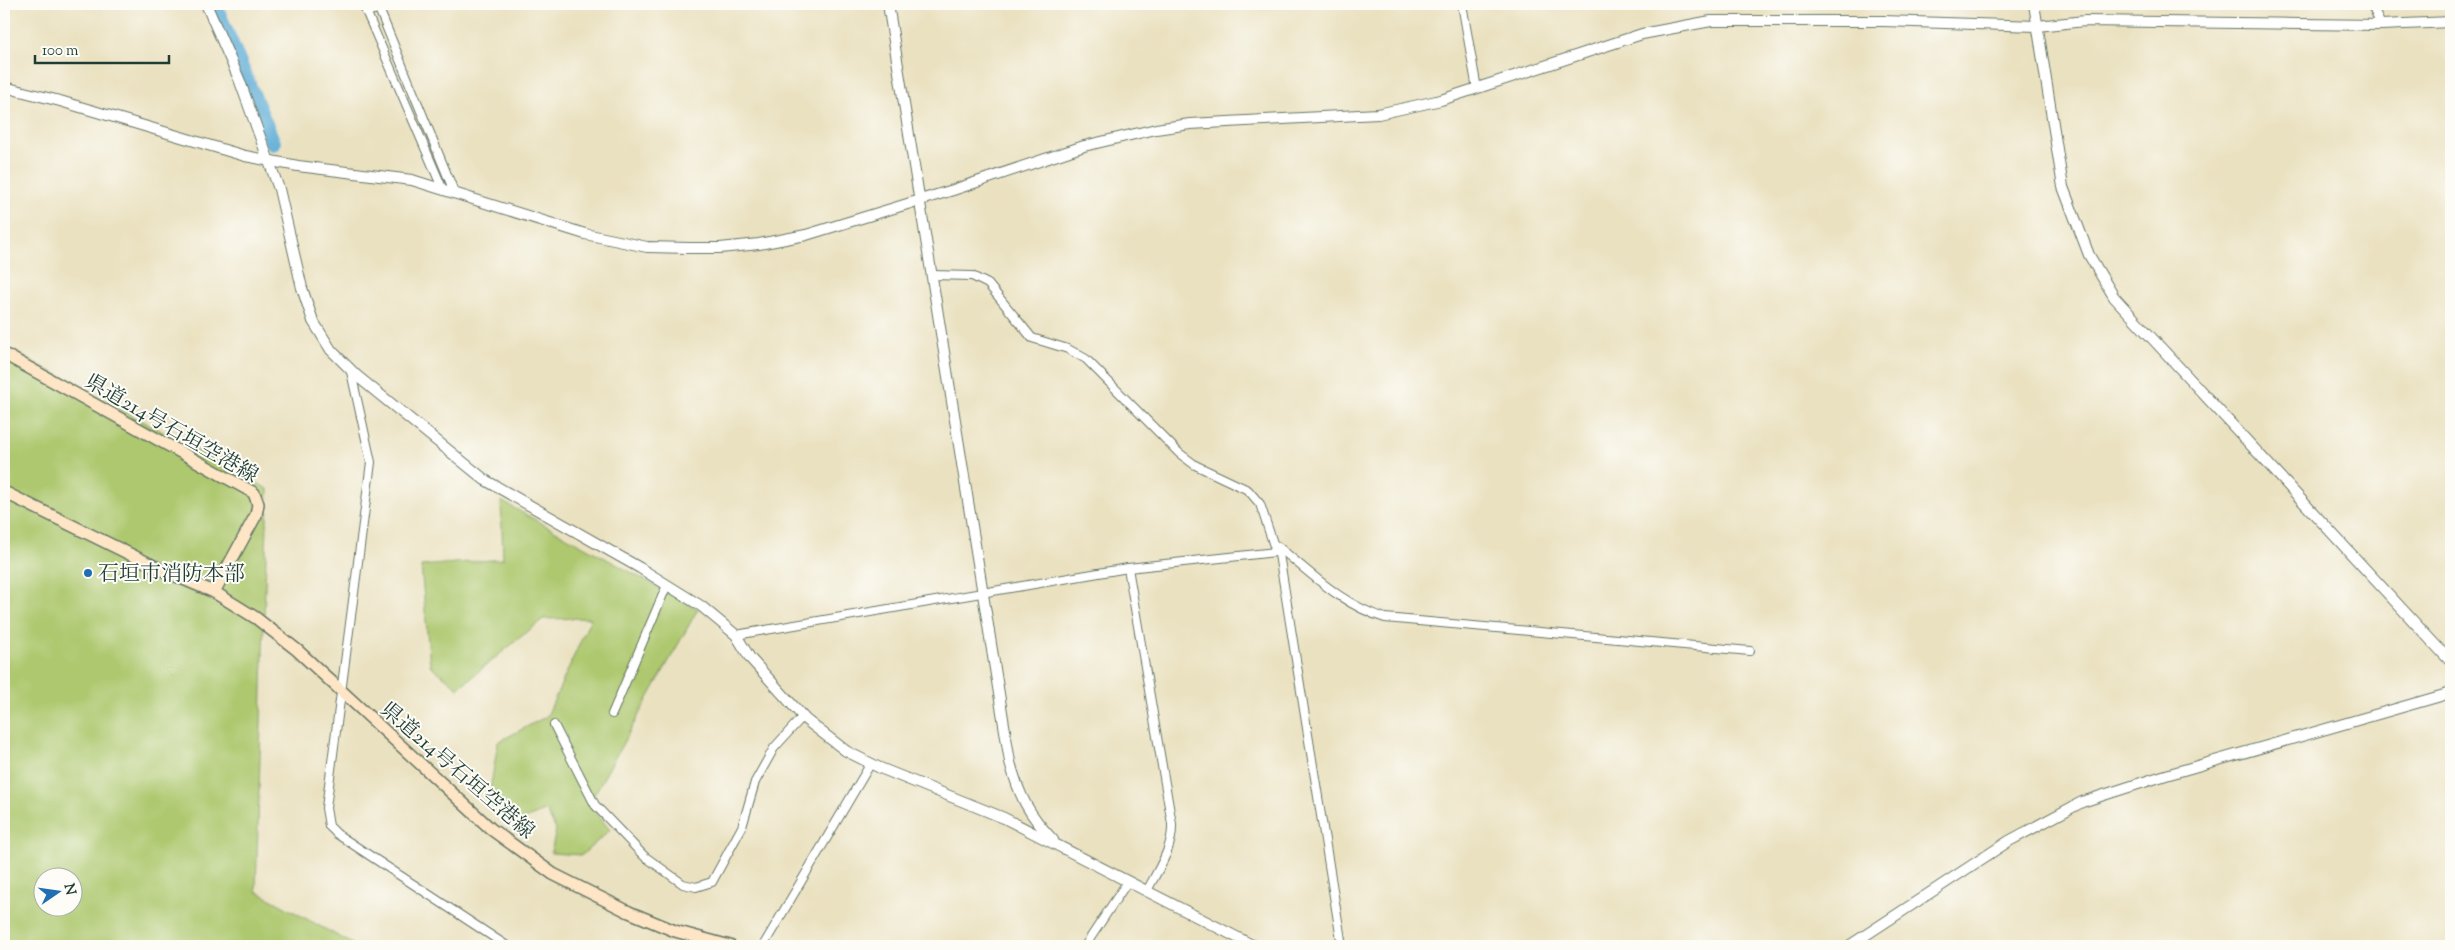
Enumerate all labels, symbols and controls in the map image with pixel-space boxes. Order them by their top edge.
scale bar [35,32,169,64]
text: 100 m [42,41,79,62]
street label: 県道214号石垣空港線 [79,368,263,492]
place label: 石垣市消防本部 [98,560,245,590]
marker: 石垣市消防本部 [82,567,94,579]
street label: 県道214号石垣空港線 [373,696,540,847]
north arrow [32,868,82,918]
text: N [58,882,80,897]

